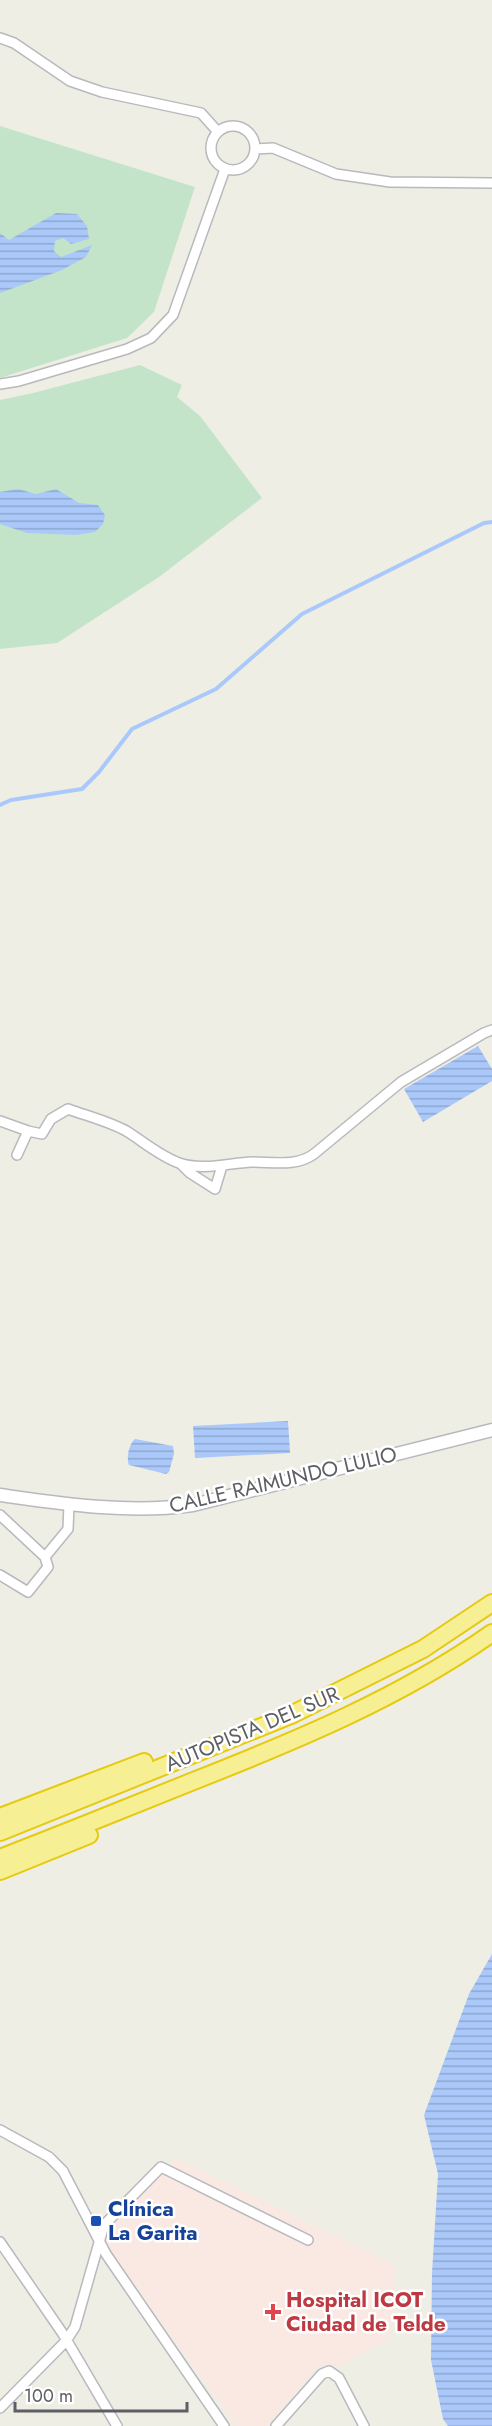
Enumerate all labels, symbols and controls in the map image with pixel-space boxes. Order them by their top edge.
street label: CALLE RAIMUNDO LULIO [166,1439,400,1521]
street label: AUTOPISTA DEL SUR [160,1679,344,1779]
place label: Clínica La Garita [108,2194,198,2248]
marker: Clínica La Garita [89,2214,103,2228]
place label: Hospital ICOT Ciudad de Telde [286,2285,446,2339]
marker: Hospital ICOT Ciudad de Telde [264,2303,282,2321]
scale bar [15,2375,188,2413]
text: 100 m [24,2383,73,2409]

